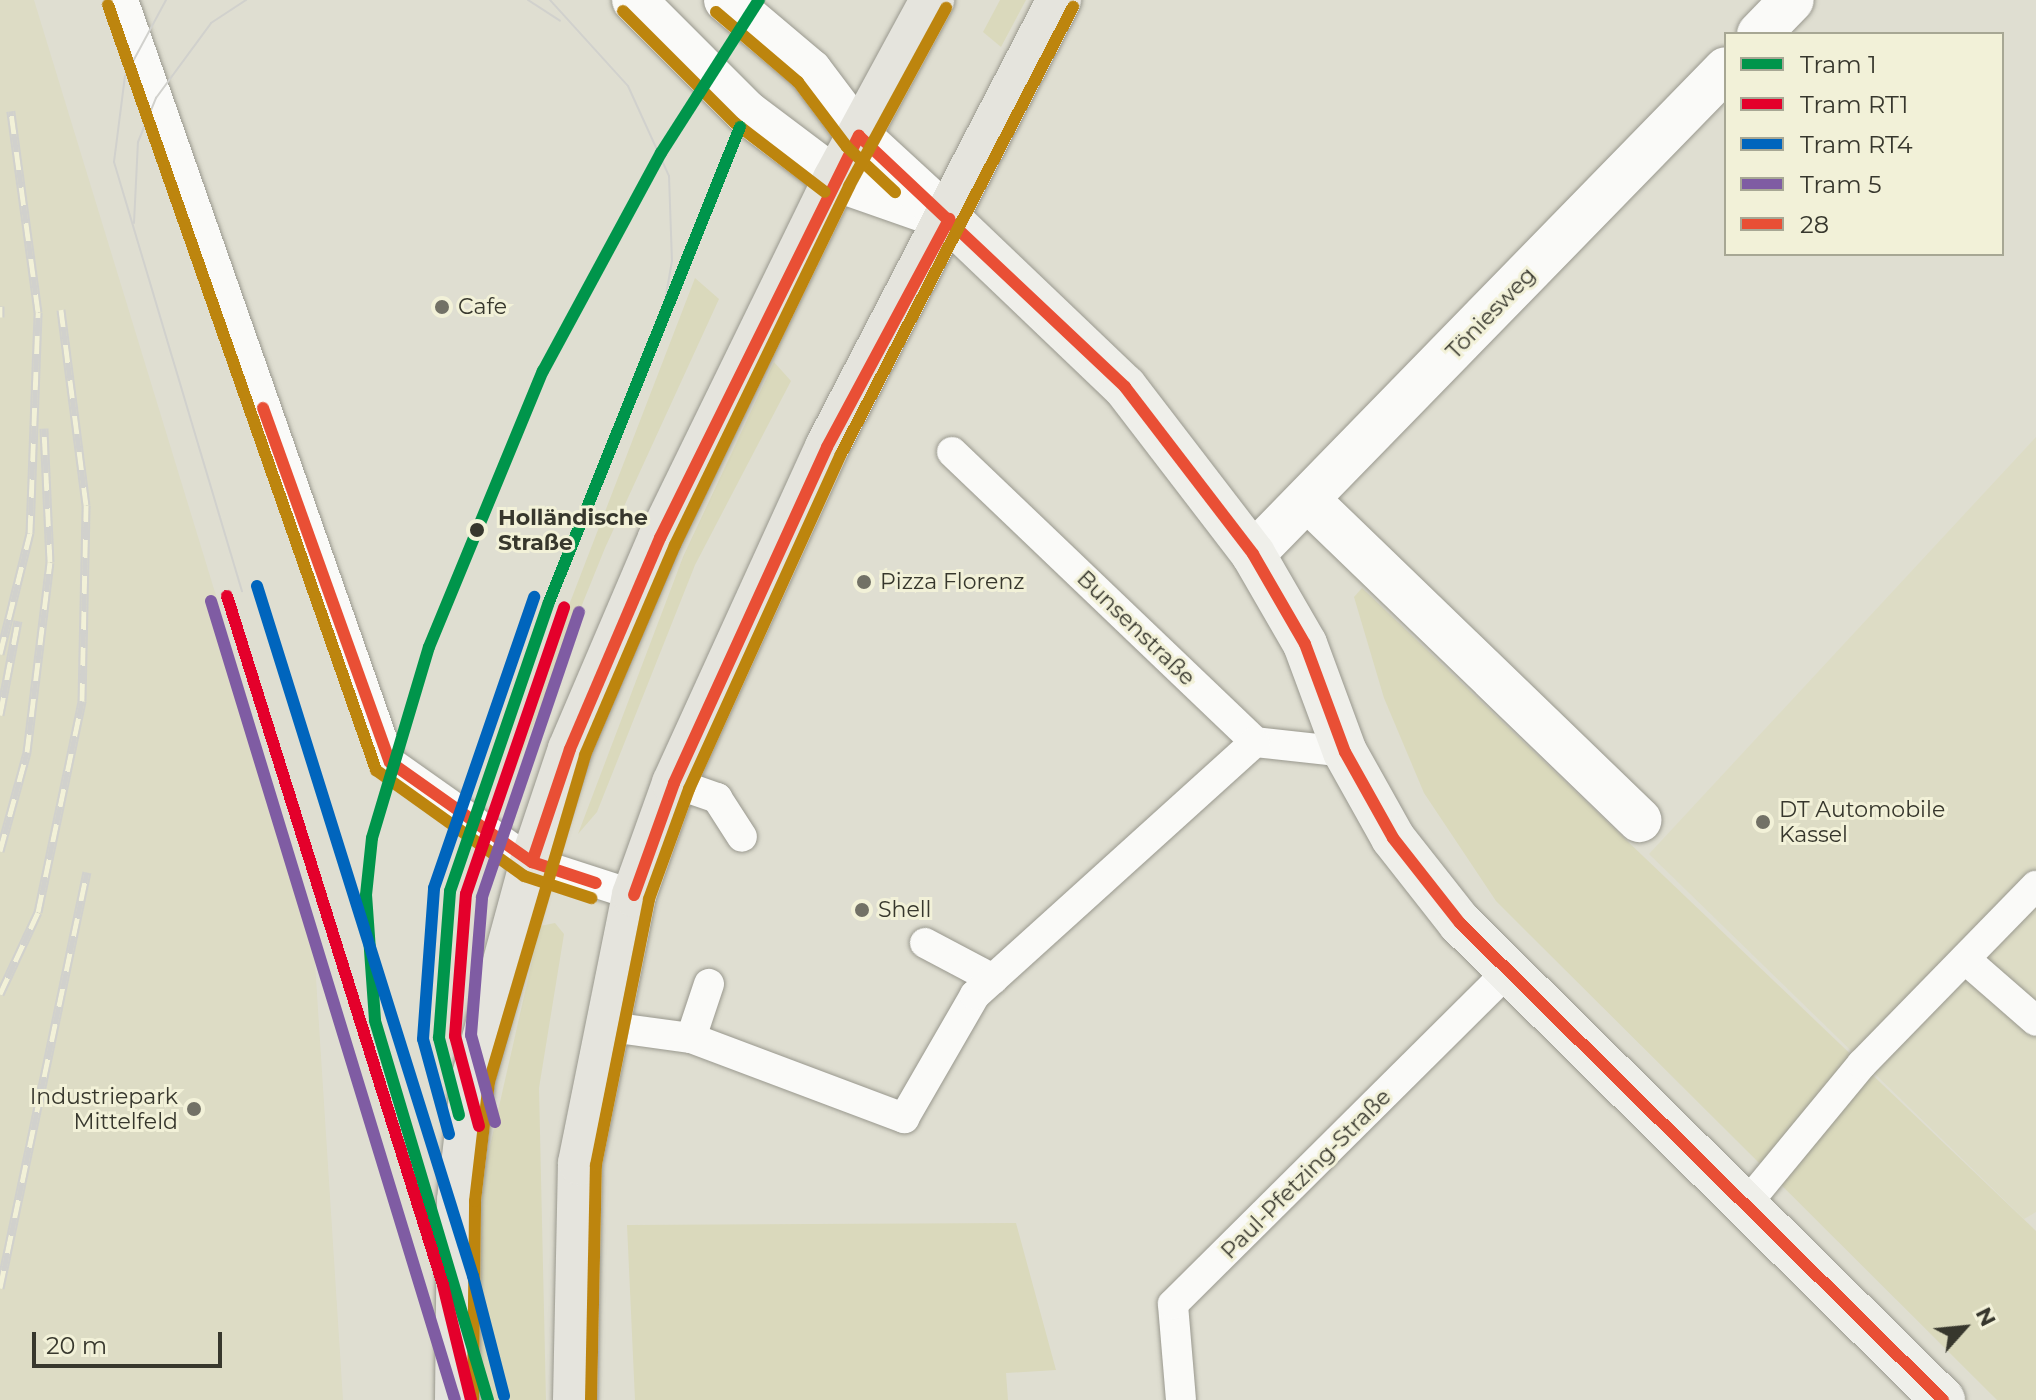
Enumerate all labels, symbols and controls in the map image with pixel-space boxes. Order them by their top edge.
legend [1724,32,2004,256]
text: Tram 1 [1800,50,1877,79]
text: Tram RT1 [1800,90,1909,119]
text: Tram RT4 [1800,130,1913,159]
text: Tram 5 [1800,170,1882,199]
text: 28 [1800,210,1829,239]
street label: Töniesweg [1441,262,1541,364]
place label: Cafe [458,294,507,320]
marker: Cafe [433,298,451,316]
place label: Holländische Straße [498,504,648,556]
marker: Holländische Straße [463,516,491,544]
street label: Bunsenstraße [1072,565,1200,691]
place label: Pizza Florenz [880,569,1025,595]
marker: Pizza Florenz [855,573,873,591]
place label: DT Automobile Kassel [1779,796,1945,848]
marker: DT Automobile Kassel [1754,813,1772,831]
place label: Shell [878,897,932,923]
marker: Shell [853,901,871,919]
place label: Industriepark Mittelfeld [30,1083,178,1134]
street label: Paul-Pfetzing-Straße [1216,1084,1396,1264]
marker: Industriepark Mittelfeld [185,1100,203,1118]
north arrow [1924,1288,2004,1368]
text: N [1970,1303,2002,1331]
scale bar [36,1316,226,1366]
text: 20 m [46,1331,107,1360]

